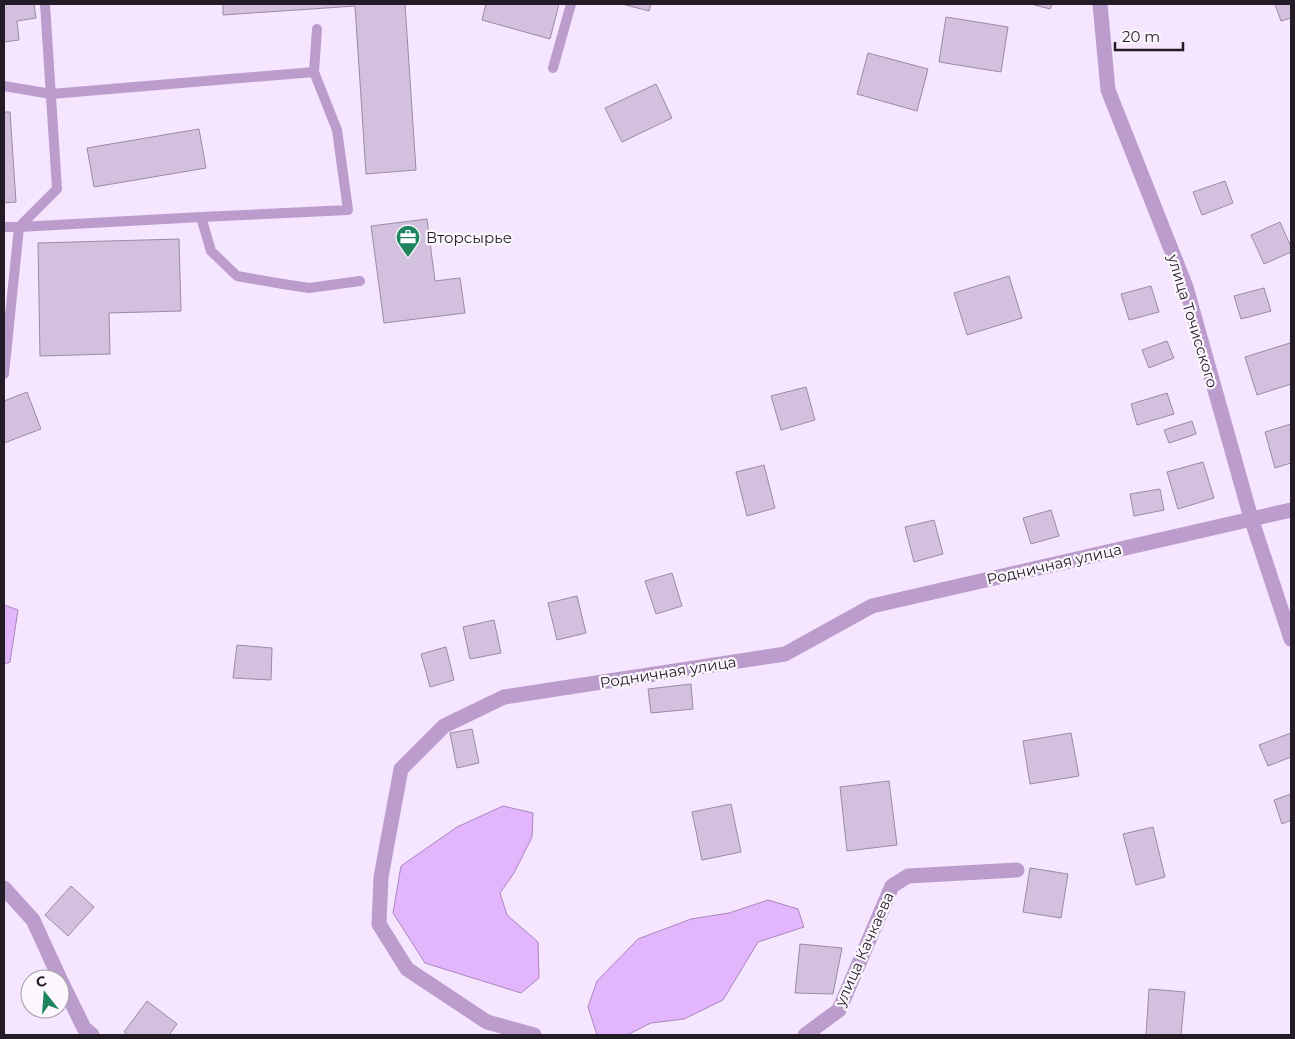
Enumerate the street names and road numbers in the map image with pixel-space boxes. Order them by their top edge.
street label: улица Точисского [1163,251,1222,390]
street label: Родничная улица [985,539,1123,589]
street label: Родничная улица [598,652,738,692]
street label: улица Качкаева [830,889,898,1010]

